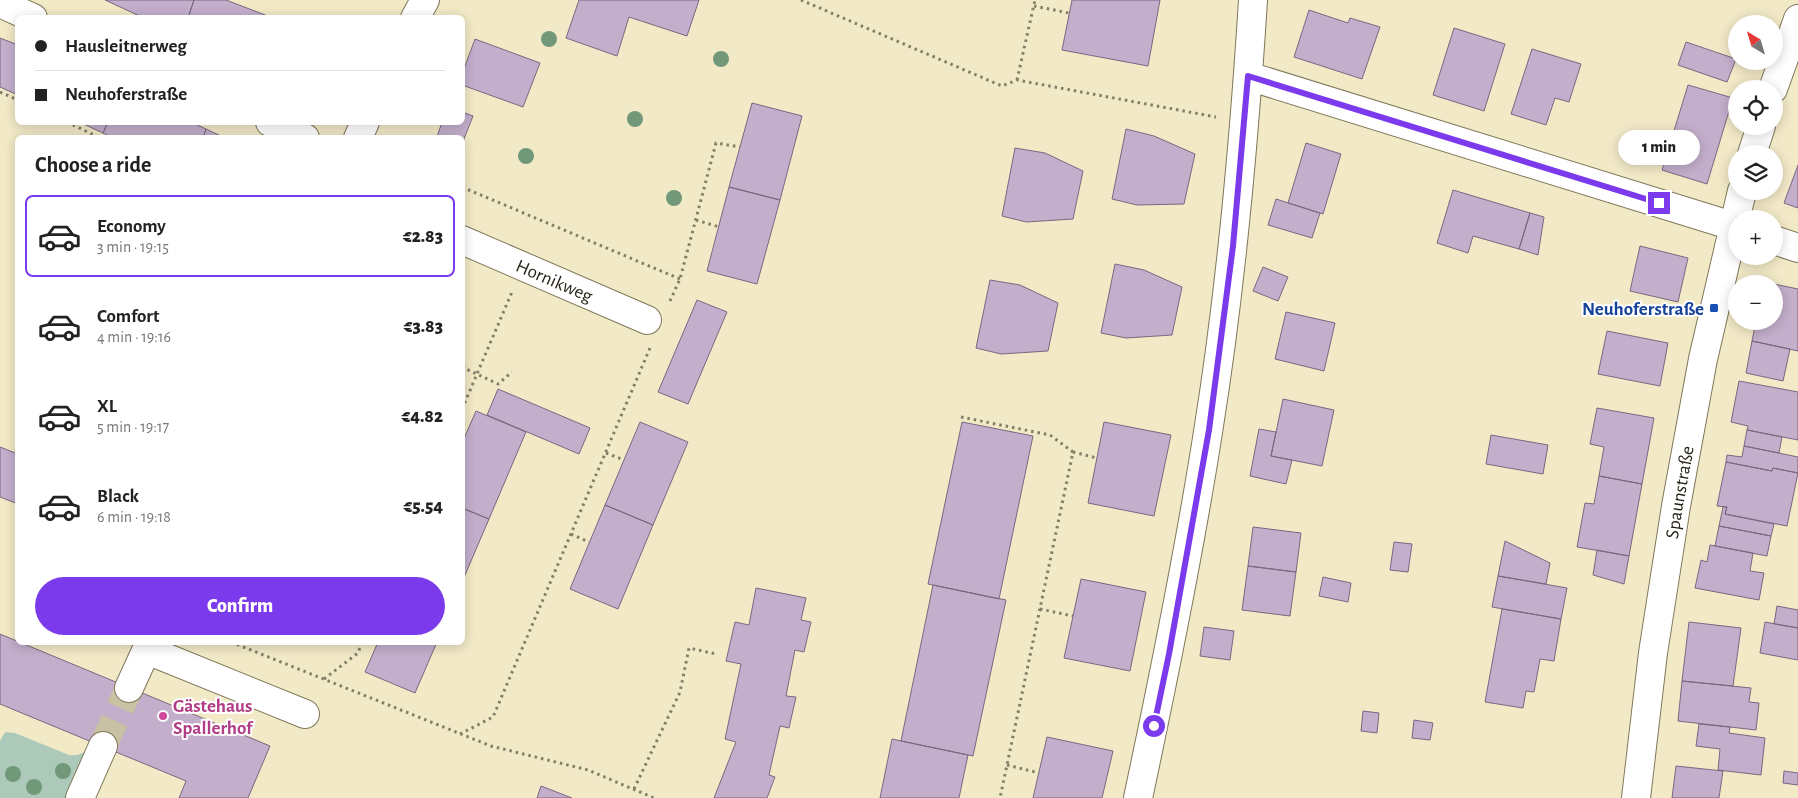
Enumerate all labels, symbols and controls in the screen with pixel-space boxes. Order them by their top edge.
north arrow [1728,15,1782,70]
map controls [1728,15,1783,330]
text: Hausleitnerweg [65,37,187,56]
button: locate [1728,80,1783,135]
text: Neuhoferstraße [65,85,187,104]
callout: 1 min [1618,130,1700,166]
text: 1 min [1642,139,1676,155]
button: layers [1728,145,1783,200]
text: Choose a ride [35,154,151,176]
route end [1648,192,1670,214]
button: + [1728,210,1783,265]
icon: car [37,214,82,259]
text: Economy [97,217,166,236]
text: €2.83 [403,227,443,246]
text: 3 min · 19:15 [97,239,169,255]
street label: Hornikweg [513,257,596,307]
button: − [1728,275,1783,330]
place label: Neuhoferstraße [1582,300,1704,319]
marker: Neuhoferstraße [1708,302,1720,314]
icon: car [37,304,82,349]
text: Comfort [97,307,159,326]
text: €3.83 [404,317,443,336]
text: 4 min · 19:16 [97,329,171,345]
icon: car [37,394,82,439]
text: XL [97,397,117,416]
text: €4.82 [402,407,443,426]
text: 5 min · 19:17 [97,419,169,435]
street label: Spaunstraße [1663,444,1698,540]
icon: car [37,484,82,529]
text: Black [97,487,139,506]
text: €5.54 [404,497,443,516]
text: 6 min · 19:18 [97,509,171,525]
button: Confirm [35,577,445,635]
place label: Gästehaus Spallerhof [173,697,254,738]
marker: Gästehaus Spallerhof [157,710,169,722]
route start [1143,715,1165,737]

